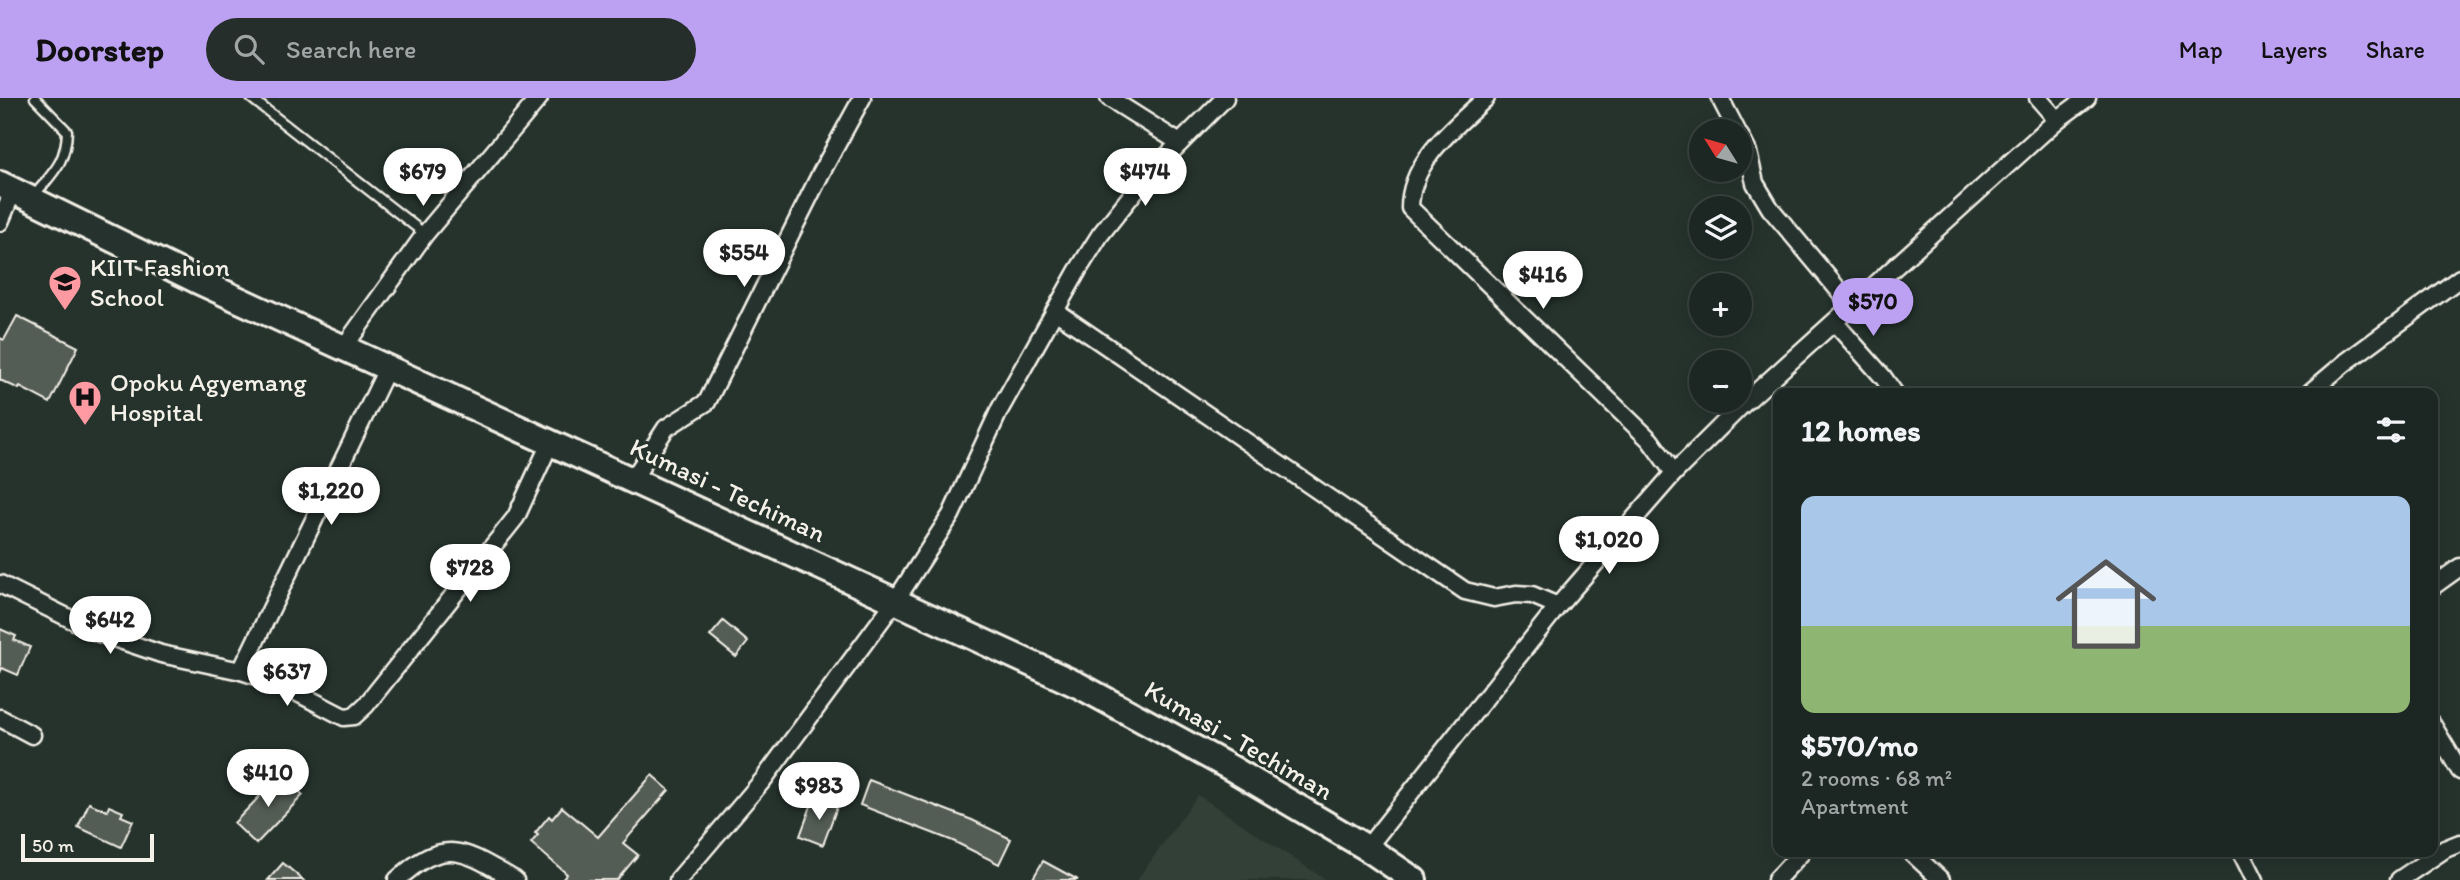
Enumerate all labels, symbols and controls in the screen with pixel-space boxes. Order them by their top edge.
search box [206,18,696,81]
text: Doorstep [35,30,164,69]
icon: search [230,30,268,68]
text: Search here [286,33,416,65]
text: Map [2179,35,2223,64]
text: Layers [2261,35,2328,64]
text: Share [2366,35,2425,64]
north arrow [1689,119,1752,182]
map controls [1689,119,1752,413]
pin: $679 [382,148,464,208]
pin: $474 [1104,148,1186,208]
text: $679 [399,157,447,185]
text: $474 [1120,157,1170,185]
button: layers [1689,196,1752,259]
pin: $554 [703,230,785,289]
text: $554 [719,238,769,266]
place label: KIIT Fashion School [90,251,230,313]
pin: $416 [1502,252,1584,311]
text: $416 [1519,260,1567,288]
school or university icon: KIIT Fashion School [46,263,84,312]
button: + [1689,273,1752,336]
pin: $570 [1832,278,1914,338]
text: $570 [1848,287,1898,315]
button: − [1689,350,1752,413]
place label: Opoku Agyemang Hospital [110,366,307,428]
hospital icon: Opoku Agyemang Hospital [66,378,104,427]
icon: filters [2372,411,2410,449]
text: 12 homes [1801,412,1921,449]
street label: Kumasi - Techiman [625,431,831,549]
pin: $1,220 [274,468,388,527]
text: $1,220 [298,476,364,504]
pin: $1,020 [1552,517,1666,576]
text: $1,020 [1575,525,1643,553]
icon: home [2043,541,2169,667]
pin: $728 [429,545,511,604]
text: $728 [446,553,494,581]
pin: $642 [69,596,151,656]
text: $642 [85,605,135,633]
pin: $637 [246,648,328,708]
text: $637 [263,657,311,685]
street label: Kumasi - Techiman [1139,673,1339,807]
text: $570/mo [1801,727,1918,764]
pin: $410 [227,750,309,809]
text: $410 [243,758,293,786]
pin: $983 [778,762,860,822]
text: 2 rooms · 68 m² [1801,764,1952,792]
text: $983 [795,771,843,799]
text: Apartment [1801,792,1908,820]
scale bar [21,831,154,863]
text: 50 m [32,834,74,857]

